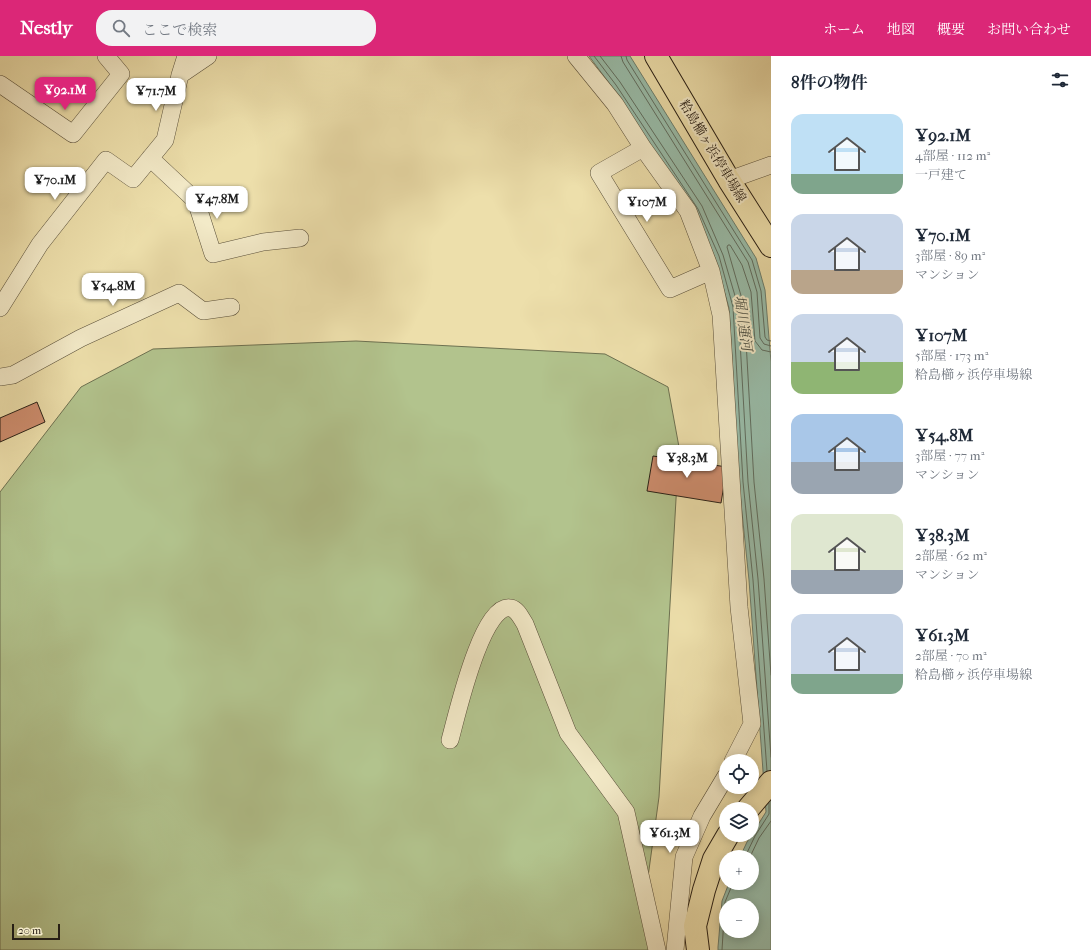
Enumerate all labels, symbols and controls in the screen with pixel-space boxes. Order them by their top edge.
search box [96,10,376,46]
text: Nestly [20,17,72,39]
icon: search [110,17,132,39]
text: ここで検索 [142,21,217,39]
text: ホーム [823,21,865,38]
text: 地図 [887,21,915,38]
text: 概要 [937,21,965,38]
text: お問い合わせ [987,21,1071,38]
icon: filters [1049,69,1071,91]
text: 8件の物件 [791,72,868,92]
pin: ¥92.1M [32,77,98,111]
pin: ¥71.7M [123,78,189,112]
text: ¥92.1M [44,82,86,97]
text: ¥71.7M [136,83,176,98]
street label: 粭島櫛ヶ浜停車場線 [676,97,750,205]
text: ¥92.1M [915,125,971,145]
icon: home [823,130,871,178]
text: 4部屋 · 112 m² [915,148,990,163]
pin: ¥70.1M [22,167,88,201]
text: 一戸建て [915,167,967,182]
text: ¥70.1M [34,172,76,187]
pin: ¥47.8M [184,186,250,220]
pin: ¥107M [619,189,675,223]
text: ¥47.8M [195,191,239,206]
text: ¥107M [627,194,667,209]
text: ¥70.1M [915,225,971,245]
icon: home [823,230,871,278]
text: 3部屋 · 89 m² [915,248,985,263]
text: マンション [915,267,979,282]
pin: ¥54.8M [80,273,146,307]
text: ¥54.8M [91,278,135,293]
water label: 堀川運河 [731,294,756,355]
text: ¥107M [915,325,967,345]
icon: home [823,330,871,378]
text: 5部屋 · 173 m² [915,348,988,363]
text: 粭島櫛ヶ浜停車場線 [915,367,1032,382]
text: ¥54.8M [915,425,973,445]
icon: home [823,430,871,478]
pin: ¥38.3M [654,445,720,479]
text: 3部屋 · 77 m² [915,448,984,463]
text: ¥38.3M [666,450,708,465]
text: マンション [915,467,979,482]
text: ¥38.3M [915,525,970,545]
icon: home [823,530,871,578]
text: 2部屋 · 62 m² [915,548,987,563]
text: マンション [915,567,979,582]
text: ¥61.3M [915,625,969,645]
icon: home [823,630,871,678]
text: 2部屋 · 70 m² [915,648,987,663]
text: 粭島櫛ヶ浜停車場線 [915,667,1032,682]
map controls [719,754,759,938]
button: locate [719,754,759,794]
button: layers [719,802,759,842]
pin: ¥61.3M [637,820,703,854]
text: ¥61.3M [649,825,691,840]
button: + [719,850,759,890]
button: − [719,898,759,938]
scale bar [12,922,60,941]
text: 20 m [18,924,41,937]

